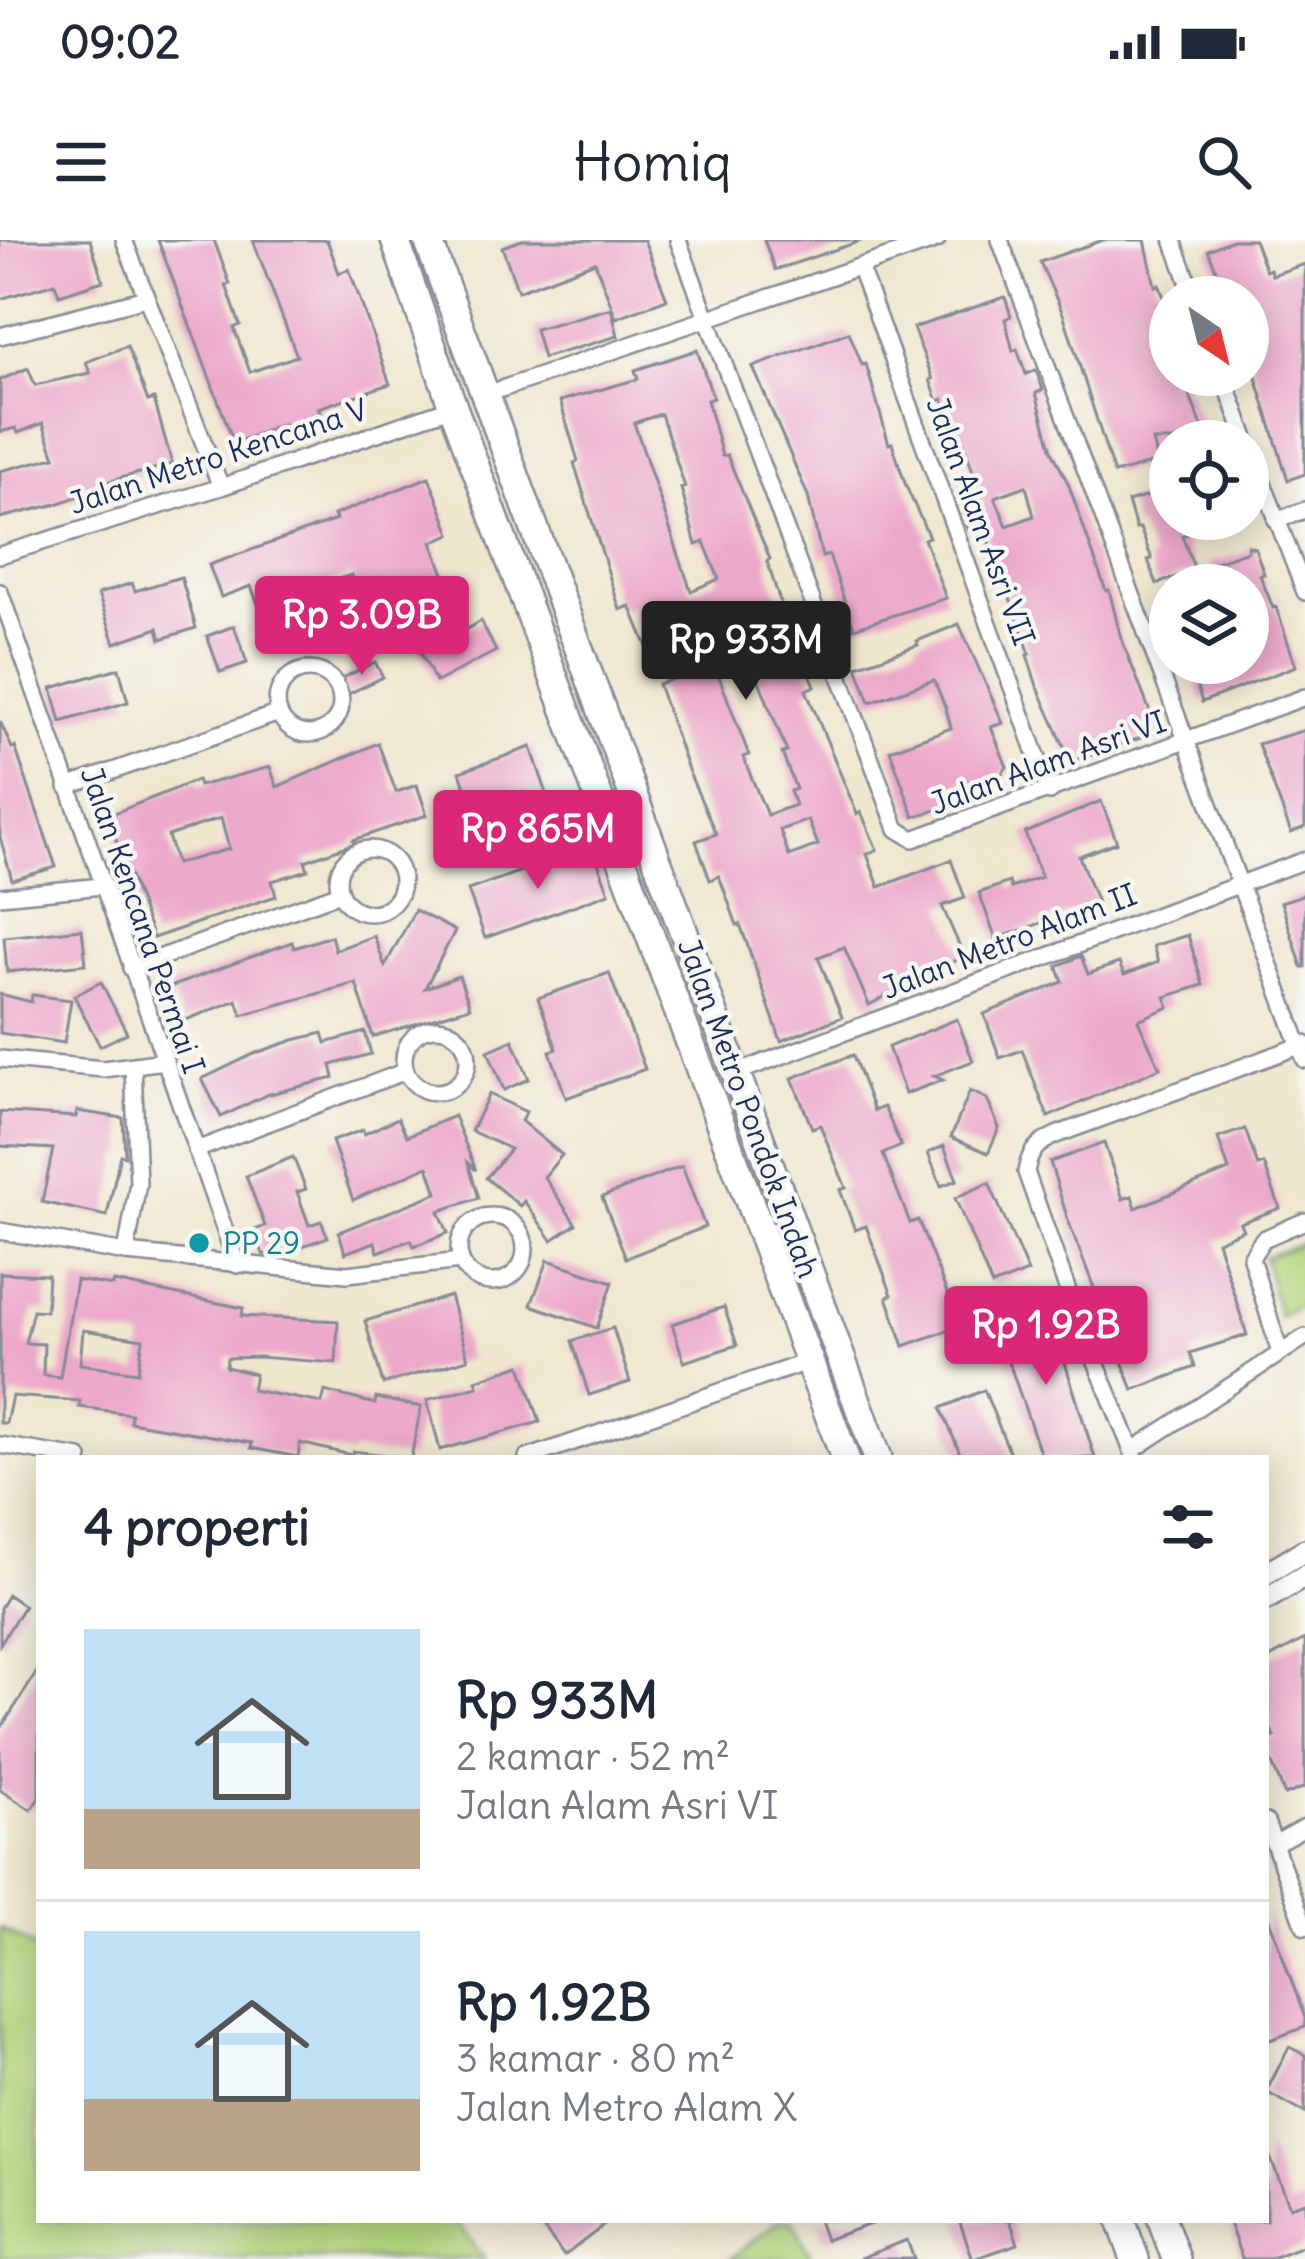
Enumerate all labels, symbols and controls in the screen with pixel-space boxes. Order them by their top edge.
text: 09:02 [60,14,180,70]
text: Homiq [573,128,732,196]
icon: menu [48,129,114,195]
icon: search [1191,129,1257,195]
north arrow [1149,276,1269,396]
map controls [1149,276,1269,684]
street label: Jalan Metro Kencana V [64,390,372,522]
street label: Jalan Alam Asri VII [918,392,1044,650]
button: locate [1149,420,1269,540]
button: layers [1149,564,1269,684]
pin: Rp 3.09B [238,576,486,678]
text: Rp 3.09B [282,590,442,639]
pin: Rp 933M [635,601,857,703]
text: Rp 933M [669,615,823,664]
street label: Jalan Alam Asri VI [925,702,1171,822]
street label: Jalan Kencana Permai I [73,762,213,1078]
pin: Rp 865M [427,790,649,892]
text: Rp 865M [460,804,616,853]
street label: Jalan Metro Alam II [876,875,1142,1007]
street label: Jalan Metro Pondok Indah [670,933,828,1283]
place label: PP 29 [223,1224,300,1262]
marker: PP 29 [186,1230,212,1256]
pin: Rp 1.92B [922,1286,1170,1388]
text: Rp 1.92B [971,1300,1121,1349]
icon: filters [1155,1494,1221,1560]
text: 4 properti [84,1495,310,1559]
text: Rp 933M [456,1668,658,1732]
icon: home [180,1677,324,1821]
text: 2 kamar · 52 m² [456,1732,730,1781]
text: Jalan Alam Asri VI [456,1781,779,1830]
text: Rp 1.92B [456,1970,651,2034]
icon: home [180,1979,324,2123]
text: 3 kamar · 80 m² [456,2034,735,2083]
text: Jalan Metro Alam X [456,2083,797,2132]

